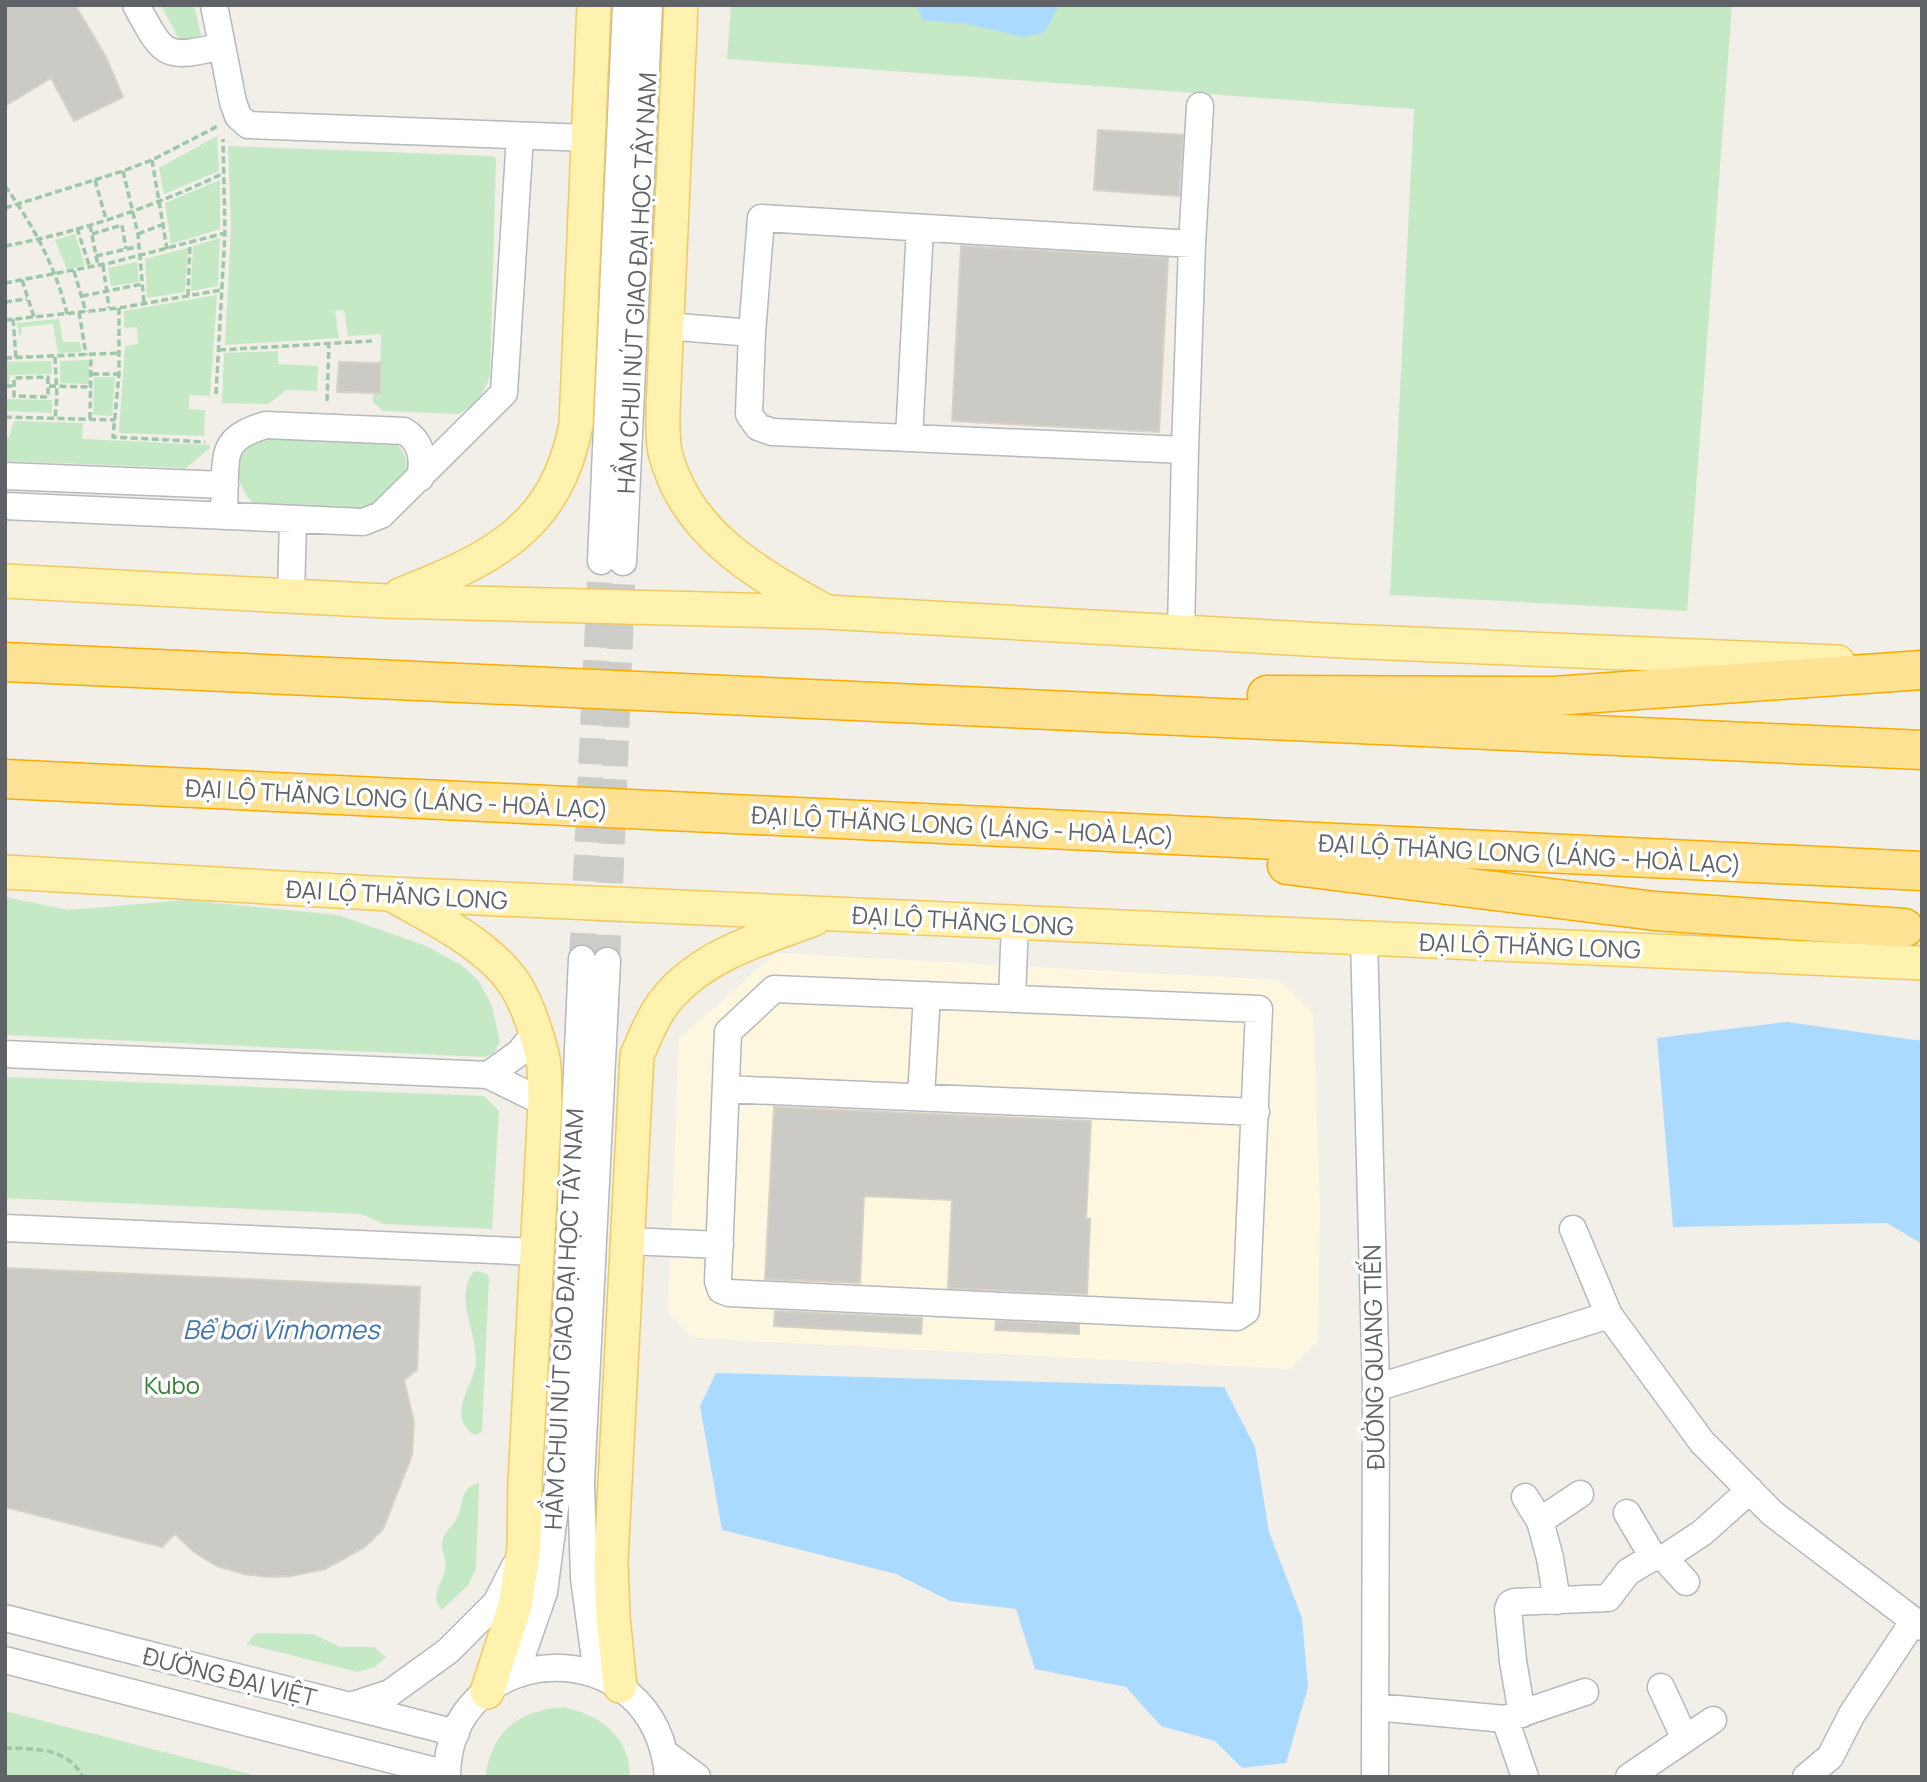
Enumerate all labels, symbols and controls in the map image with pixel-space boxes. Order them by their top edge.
street label: HẦM CHUI NÚT GIAO ĐẠI HỌC TÂY NAM [608,71,664,495]
street label: ĐẠI LỘ THĂNG LONG (LÁNG - HOÀ LẠC) [185,770,609,826]
street label: ĐẠI LỘ THĂNG LONG (LÁNG - HOÀ LẠC) [751,797,1175,853]
street label: ĐẠI LỘ THĂNG LONG (LÁNG - HOÀ LẠC) [1318,825,1742,881]
street label: ĐẠI LỘ THĂNG LONG [285,872,509,916]
street label: ĐẠI LỘ THĂNG LONG [851,898,1075,942]
street label: ĐẠI LỘ THĂNG LONG [1419,925,1641,965]
street label: HẦM CHUI NÚT GIAO ĐẠI HỌC TÂY NAM [535,1107,591,1531]
street label: ĐƯỜNG QUANG TIẾN [1355,1244,1391,1470]
water label: Bể bơi Vinhomes [183,1311,382,1347]
park label: Kubo [144,1368,200,1401]
street label: ĐƯỜNG ĐẠI VIỆT [140,1639,321,1714]

